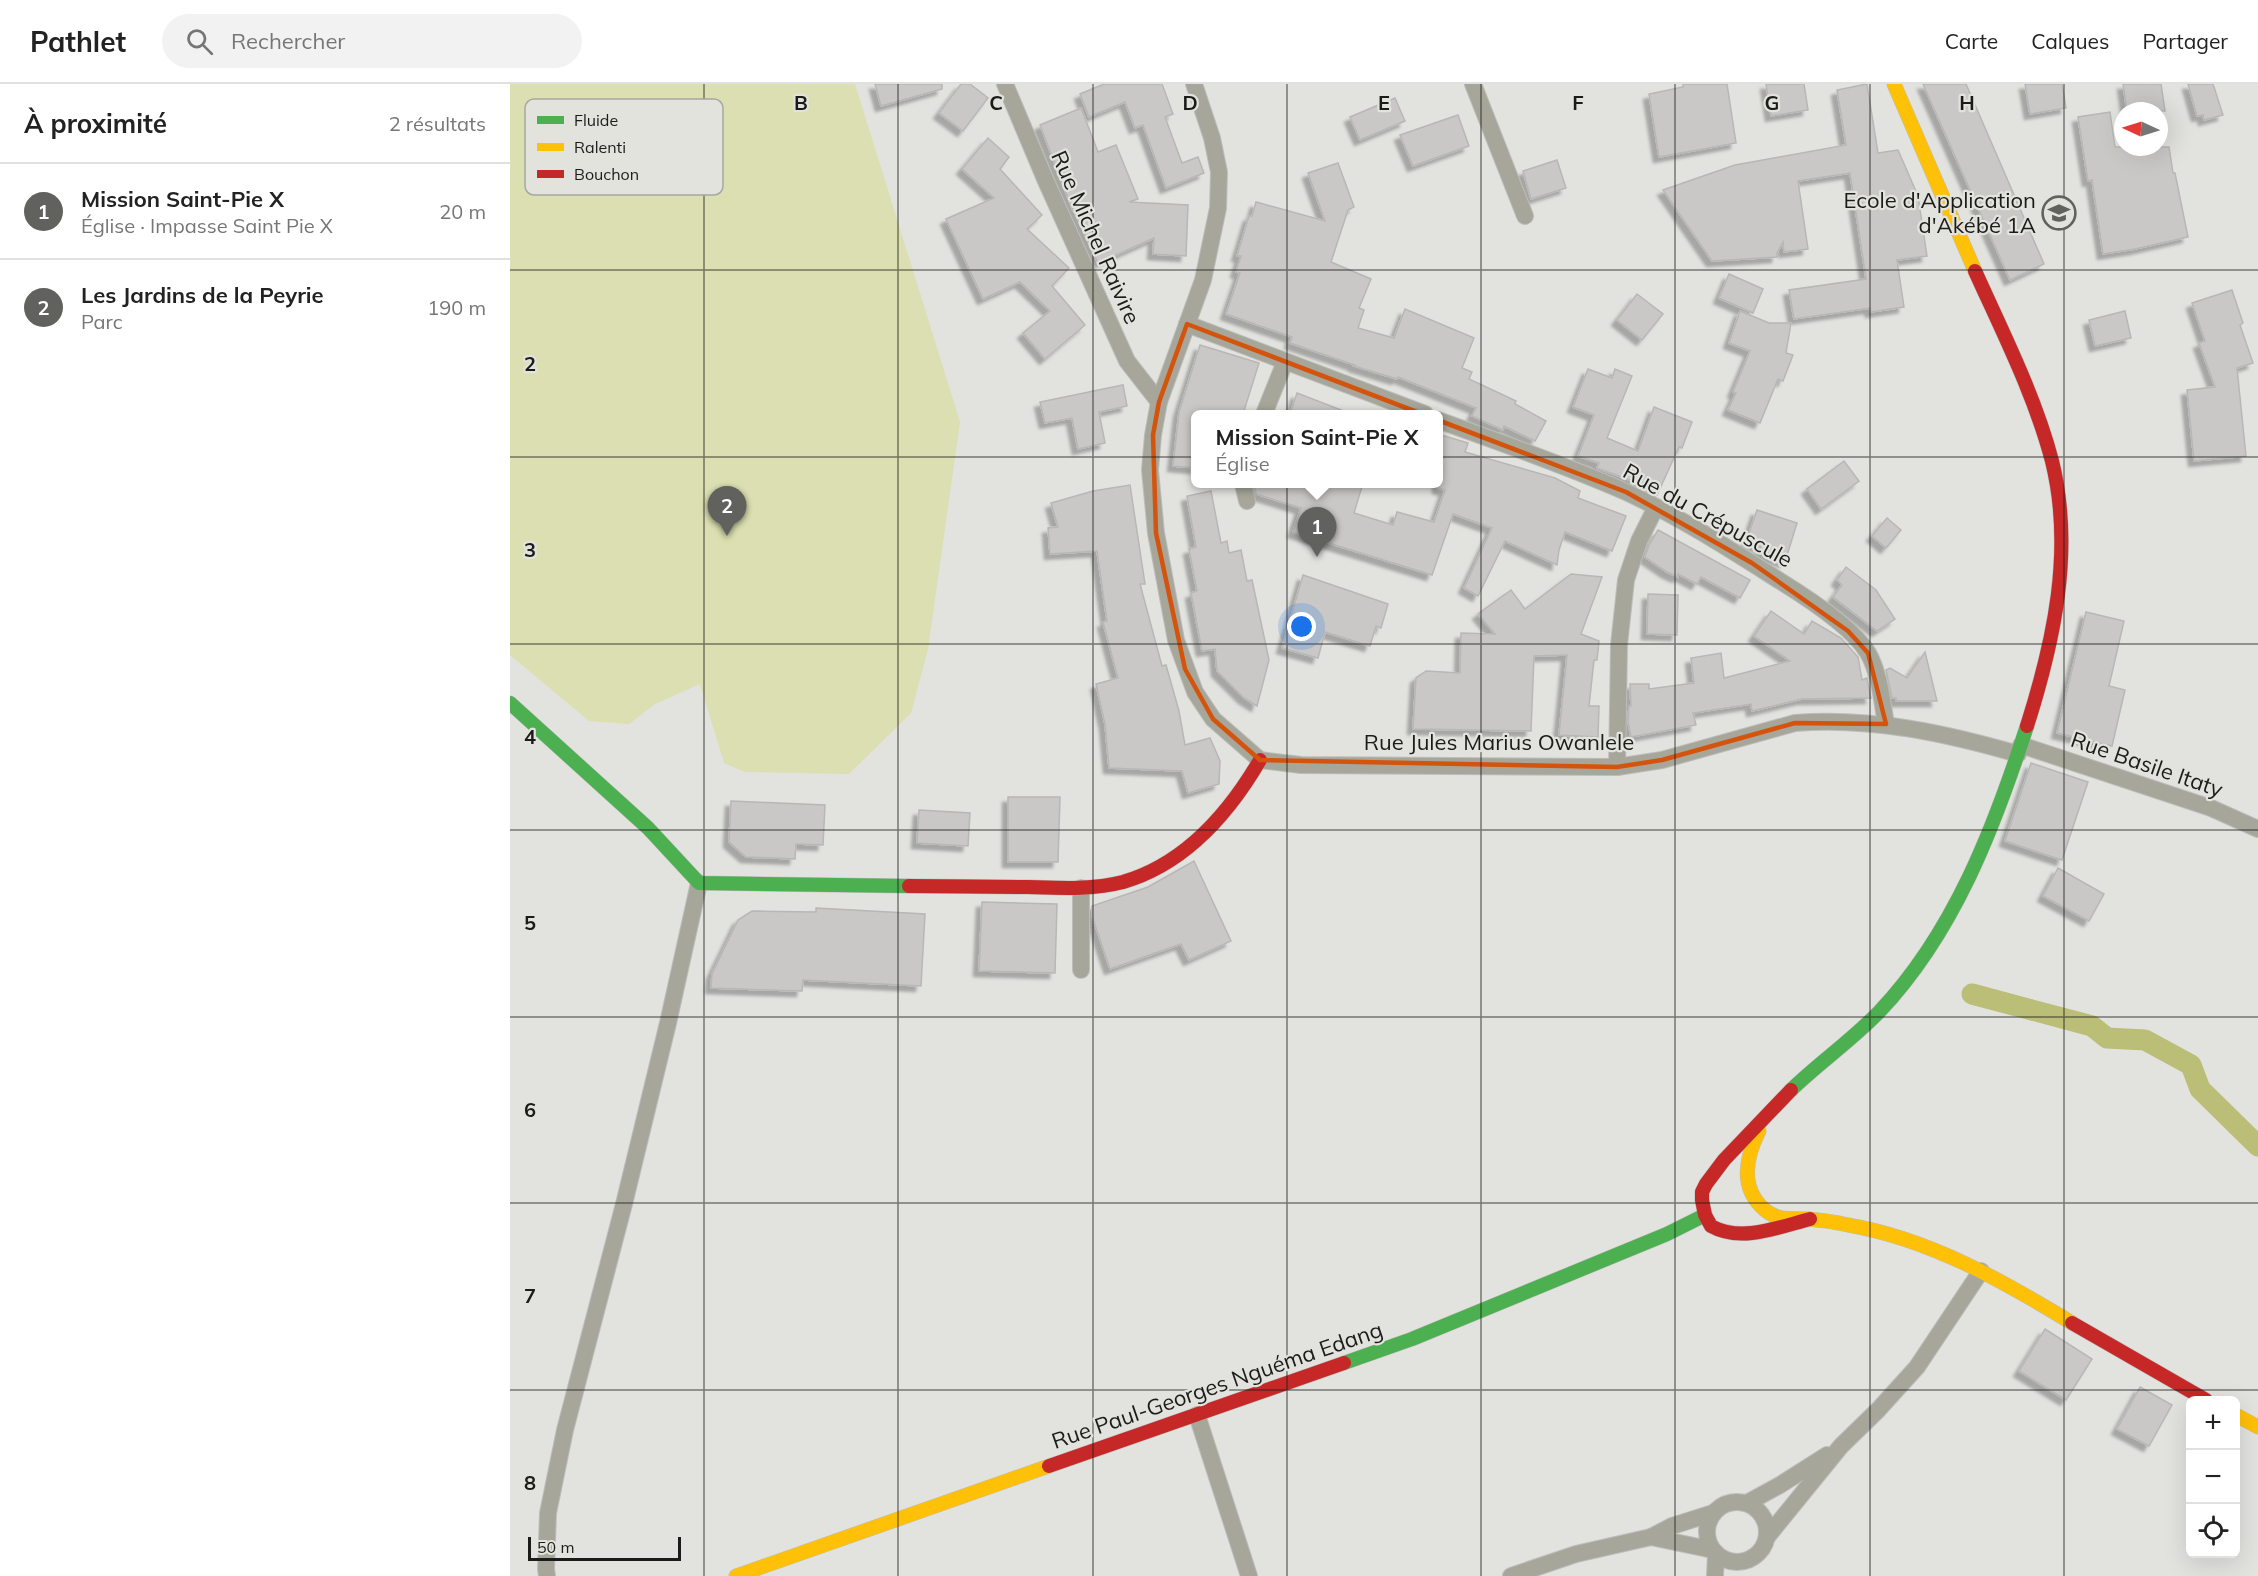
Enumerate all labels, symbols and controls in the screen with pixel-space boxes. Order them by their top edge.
search box [162,14,582,68]
text: Pathlet [30,24,126,59]
icon: search [183,25,216,58]
text: Rechercher [231,27,345,55]
text: Carte [1945,28,1998,54]
text: Calques [2031,28,2109,54]
text: Partager [2142,28,2228,54]
text: B [794,90,808,115]
text: C [989,90,1003,115]
text: D [1182,90,1198,115]
text: E [1378,90,1390,115]
text: F [1572,90,1584,115]
text: G [1765,90,1779,115]
text: H [1959,90,1975,115]
legend [525,99,723,195]
north arrow [2114,102,2168,156]
text: À proximité [24,107,167,140]
text: Fluide [574,110,618,130]
text: 2 résultats [389,111,486,136]
text: Ralenti [574,137,626,157]
street label: Rue Michel Raivire [1045,146,1147,328]
text: Bouchon [574,164,639,184]
text: Mission Saint-Pie X [81,185,284,213]
place label: Ecole d'Application d'Akébé 1A [1843,186,2036,239]
school or university icon: Ecole d'Application d'Akébé 1A [2041,195,2077,231]
text: 1 [38,199,50,224]
text: 20 m [439,199,486,224]
text: Église · Impasse Saint Pie X [81,213,333,238]
text: Les Jardins de la Peyrie [81,281,324,309]
text: 2 [38,295,50,320]
text: 190 m [427,295,486,320]
text: Parc [81,309,123,334]
text: 2 [524,351,536,376]
popup [1191,410,1443,488]
text: Mission Saint-Pie X [1216,423,1418,451]
text: Église [1216,451,1270,476]
street label: Rue du Crépuscule [1618,457,1798,573]
pin: 2 [708,486,746,536]
pin: 1 [1298,508,1336,557]
text: 3 [524,537,536,562]
your location [1287,612,1316,641]
text: 4 [524,724,536,749]
street label: Rue Basile Itaty [2067,725,2227,803]
street label: Rue Jules Marius Owanlele [1364,728,1634,756]
text: 5 [524,910,536,935]
text: 6 [524,1097,536,1122]
text: 7 [524,1283,536,1308]
street label: Rue Paul-Georges Nguéma Edang [1048,1315,1386,1455]
map controls [2186,1396,2240,1558]
button: + [2186,1396,2240,1450]
button: − [2186,1450,2240,1504]
text: 8 [524,1470,536,1495]
button: locate [2186,1504,2240,1558]
scale bar [528,1534,681,1562]
text: 50 m [537,1537,574,1557]

